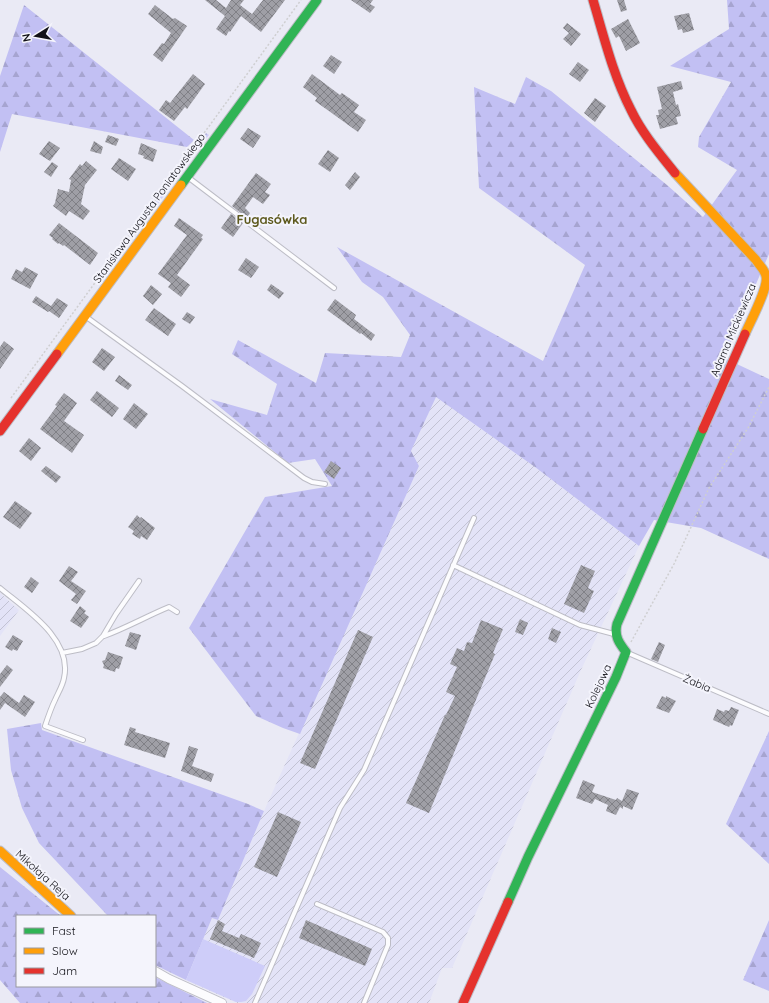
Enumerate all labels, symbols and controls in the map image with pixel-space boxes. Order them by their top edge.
north arrow [16,16,56,56]
text: N [19,33,34,43]
street label: Stanisława Augusta Poniatowskiego [90,130,208,286]
district label: Fugasówka [237,211,307,227]
street label: Adama Mickiewicza [707,281,759,379]
street label: Kolejowa [582,662,614,710]
street label: Żabia [681,671,713,695]
street label: Mikołaja Reja [13,847,73,903]
legend [16,915,156,987]
text: Fast [52,923,76,938]
text: Slow [52,943,78,958]
text: Jam [52,963,77,978]

